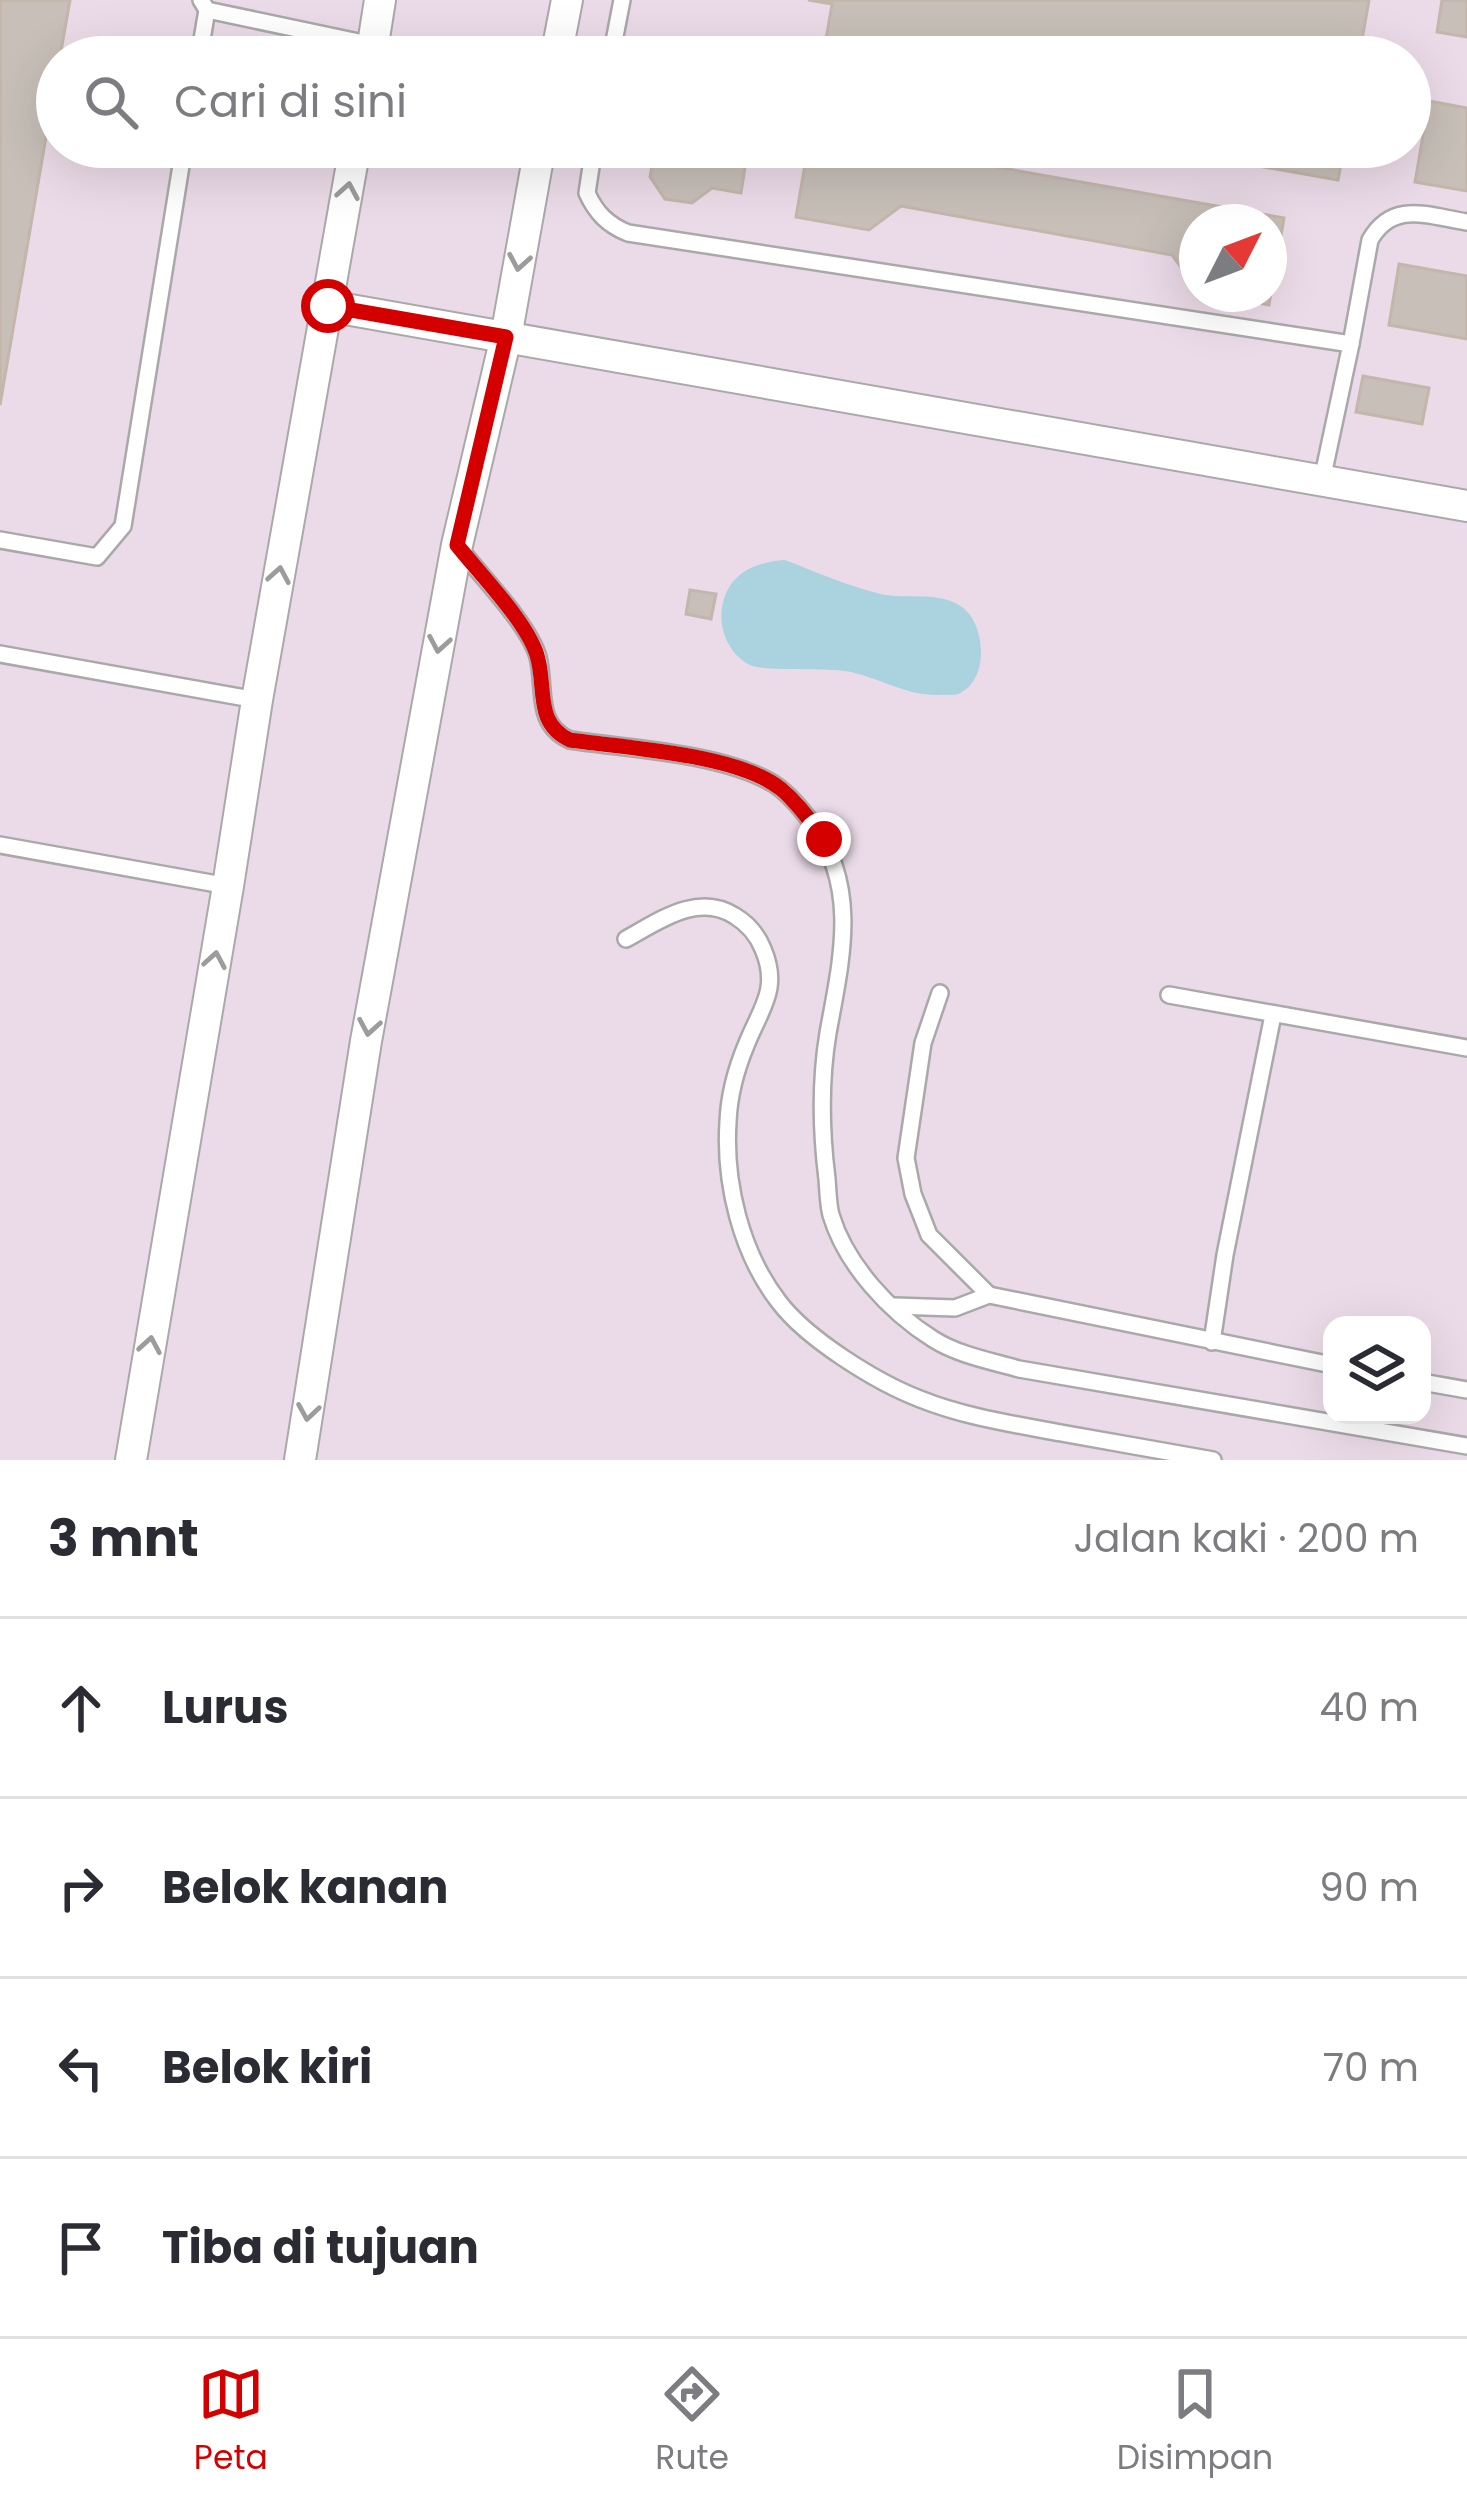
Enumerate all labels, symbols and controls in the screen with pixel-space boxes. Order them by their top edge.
search box [36,36,1431,168]
icon: search [78,69,144,135]
text: Cari di sini [174,70,407,133]
one-way arrow [334,182,359,202]
north arrow [1179,204,1287,312]
one-way arrow [508,252,533,272]
route start [301,279,355,333]
one-way arrow [265,566,291,586]
one-way arrow [427,633,452,653]
route end [797,812,851,866]
one-way arrow [202,950,227,970]
one-way arrow [357,1017,382,1037]
map controls [1323,1316,1431,1424]
button: layers [1323,1316,1431,1424]
one-way arrow [137,1335,162,1355]
one-way arrow [296,1402,321,1422]
text: 3 mnt [48,1502,199,1574]
text: Jalan kaki · 200 m [1073,1511,1419,1566]
icon: ahead [48,1675,114,1741]
text: Lurus [162,1676,289,1739]
text: 40 m [1319,1680,1419,1735]
icon: right [48,1855,114,1921]
text: Belok kanan [162,1856,448,1919]
text: 90 m [1319,1860,1419,1915]
icon: left [48,2035,114,2101]
text: Belok kiri [162,2036,372,2099]
text: 70 m [1323,2040,1419,2095]
icon: arrive [48,2215,114,2281]
text: Tiba di tujuan [162,2216,479,2279]
tab: Peta [194,2361,268,2483]
tab: Rute [655,2361,729,2483]
tab: Disimpan [1117,2361,1273,2483]

